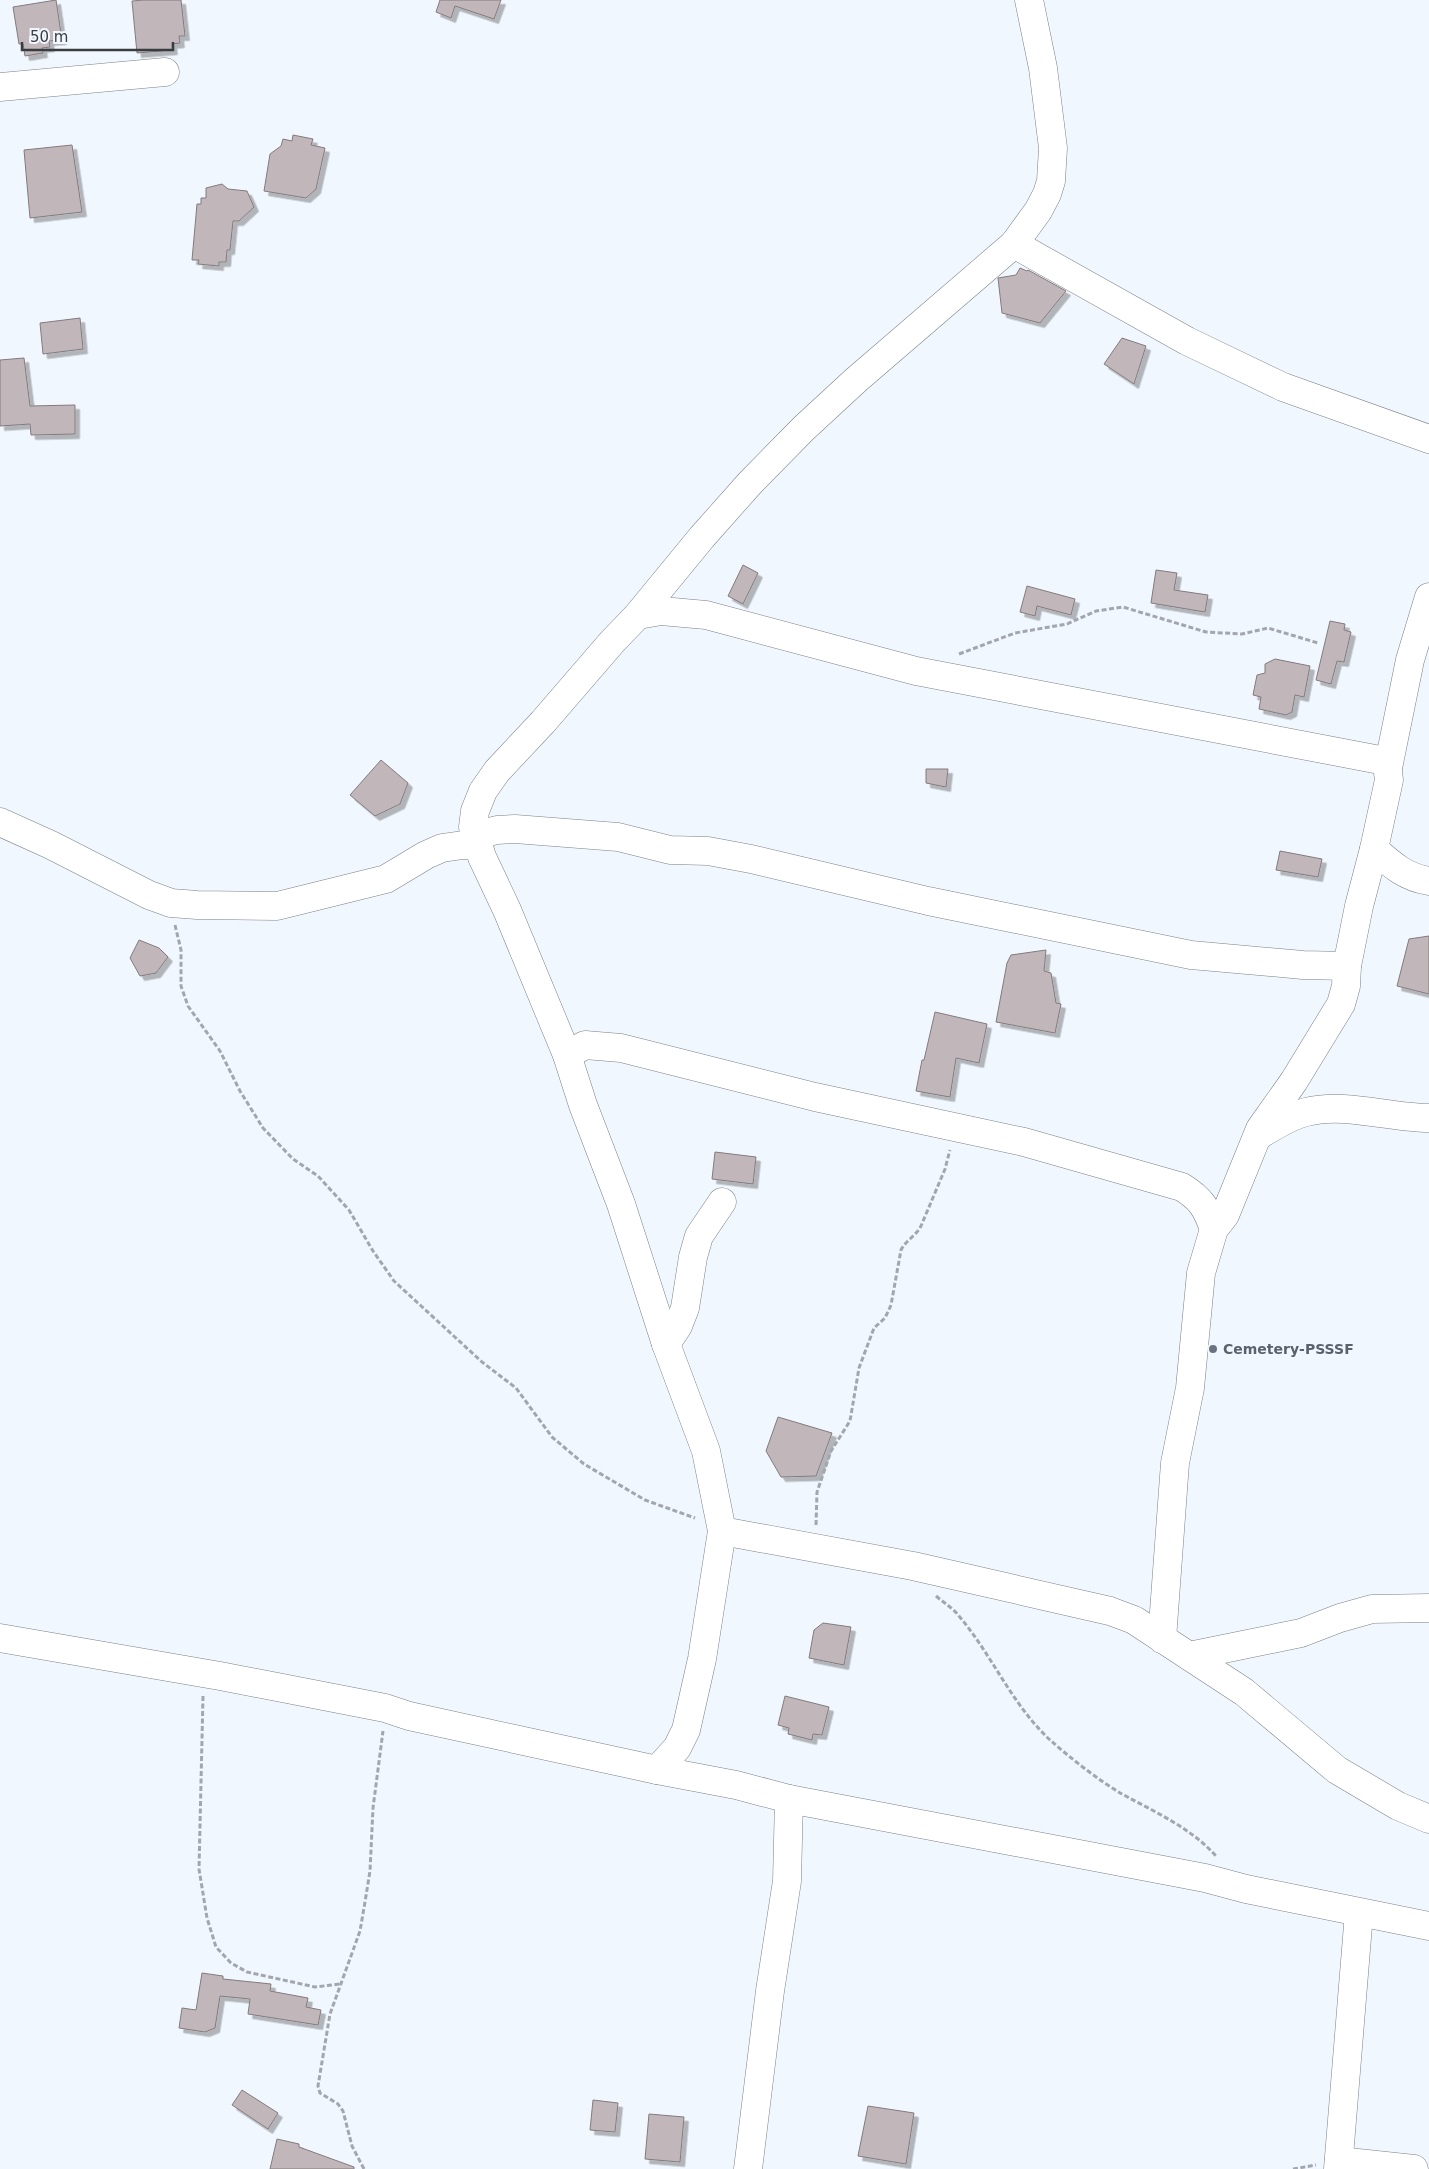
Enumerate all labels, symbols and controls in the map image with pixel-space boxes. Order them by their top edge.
scale bar [22,20,174,52]
text: 50 m [30,28,68,46]
place label: Cemetery-PSSSF [1223,1341,1354,1357]
marker: Cemetery-PSSSF [1207,1343,1219,1355]

